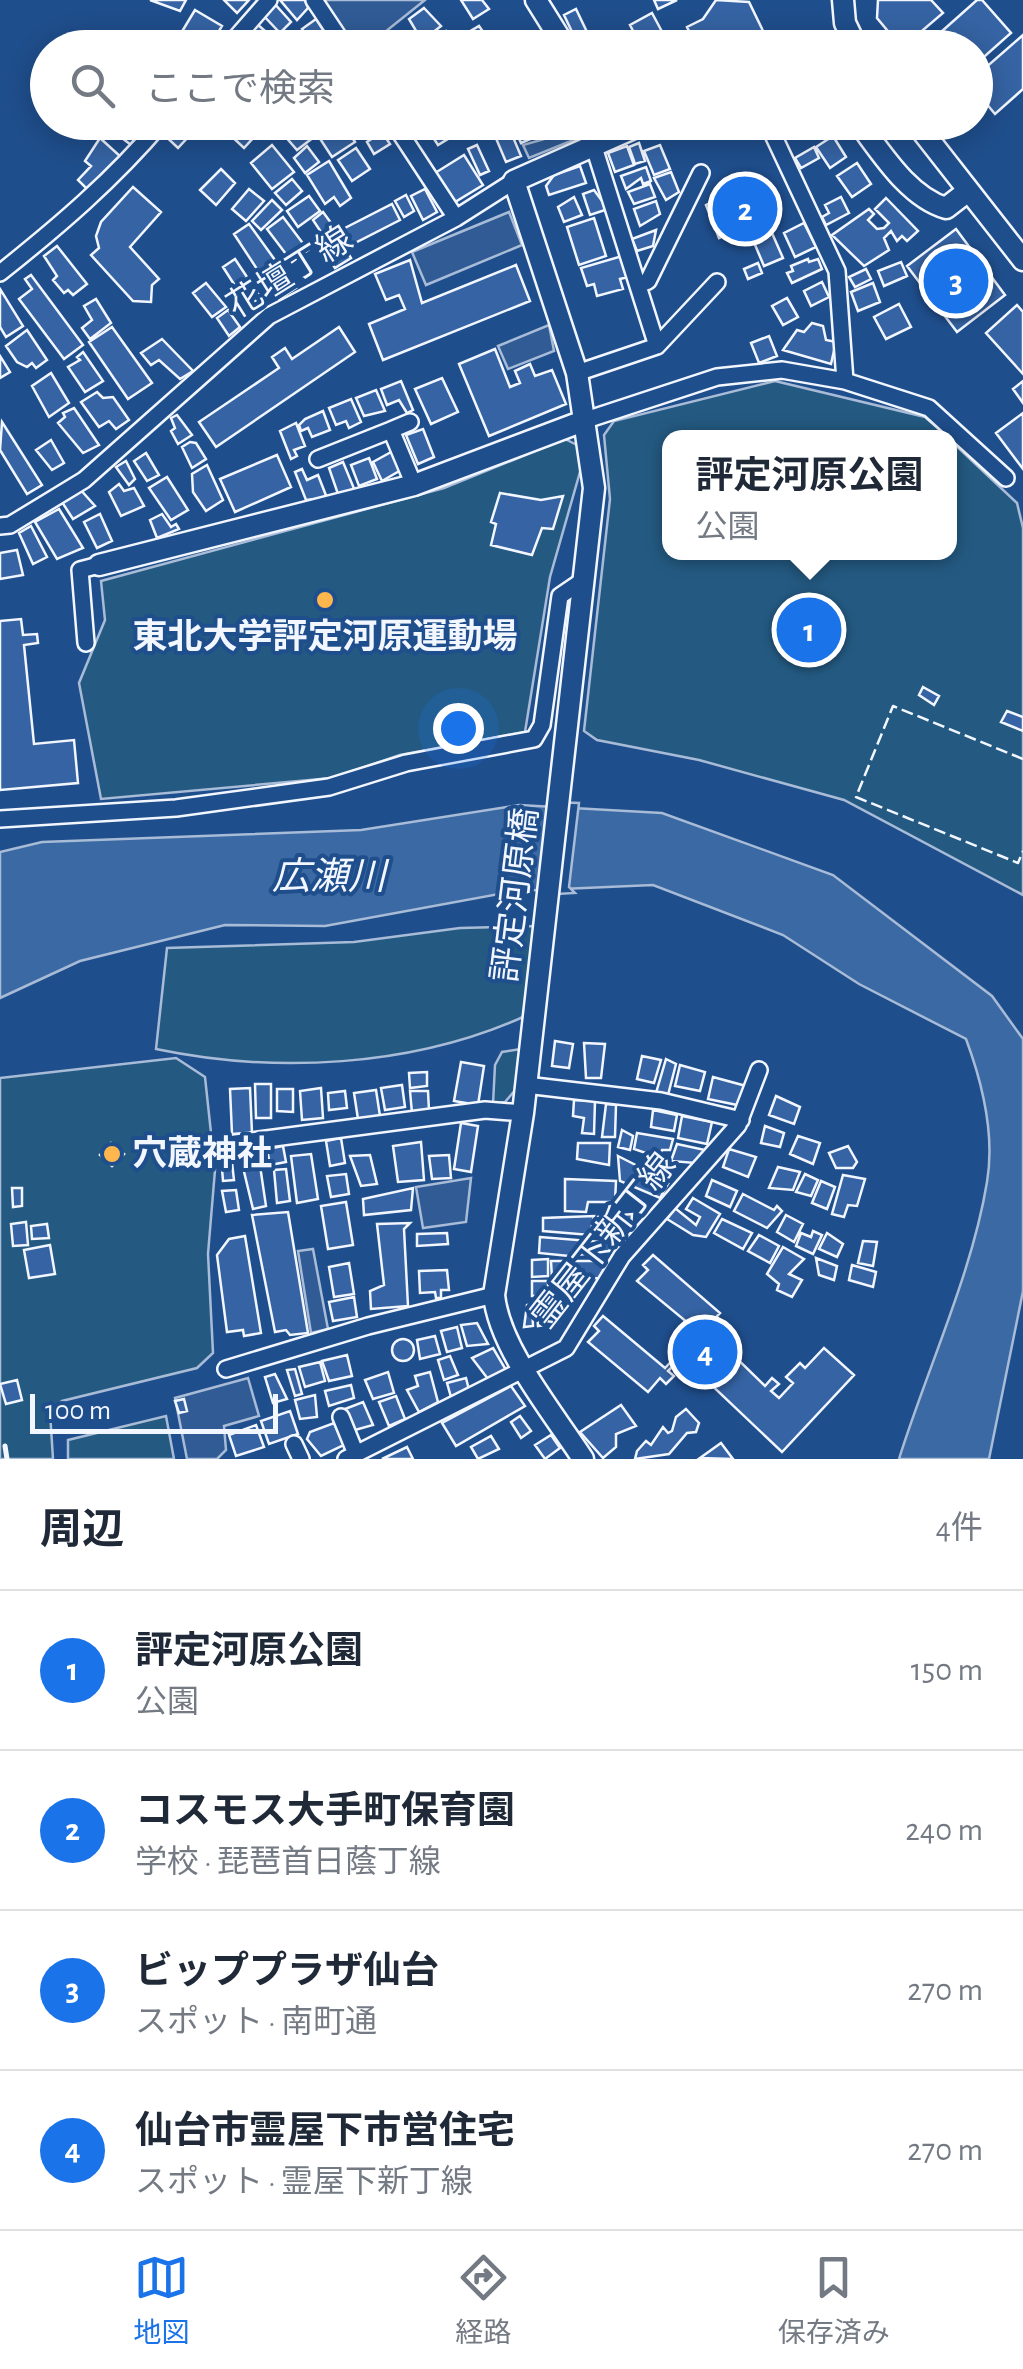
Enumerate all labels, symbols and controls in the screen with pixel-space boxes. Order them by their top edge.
search box [30,30,993,140]
icon: search [65,58,120,113]
text: ここで検索 [145,71,335,109]
pin: 2 [712,172,778,246]
street label: 花壇丁線 [220,219,359,325]
pin: 3 [924,244,988,318]
popup [662,430,957,560]
text: 評定河原公園 [695,458,924,496]
text: 公園 [695,511,760,543]
marker: 東北大学評定河原運動場 [314,589,336,611]
pin: 1 [776,592,842,668]
place label: 東北大学評定河原運動場 [132,618,518,655]
your location [433,703,484,754]
street label: 評定河原橋 [486,806,544,984]
water label: 広瀬川 [272,857,390,897]
place label: 穴蔵神社 [132,1135,272,1172]
marker: 穴蔵神社 [101,1143,123,1165]
street label: 霊屋下新丁線 [524,1146,682,1335]
pin: 4 [672,1314,738,1390]
scale bar [30,1389,278,1434]
text: 100 m [45,1397,111,1425]
text: 周辺 [40,1509,124,1551]
text: 4件 [936,1512,983,1544]
text: 評定河原公園 [135,1633,363,1671]
text: 1 [67,1654,78,1686]
text: 150 m [911,1654,983,1686]
text: 公園 [135,1686,199,1718]
text: コスモス大手町保育園 [135,1793,515,1831]
text: 2 [65,1814,80,1846]
text: 240 m [905,1814,983,1846]
text: 学校 · 琵琶首日蔭丁線 [135,1846,441,1878]
text: ビッププラザ仙台 [135,1953,439,1991]
text: 3 [66,1974,79,2006]
text: 270 m [907,1974,983,2006]
text: スポット · 南町通 [135,2006,377,2038]
text: 仙台市霊屋下市営住宅 [135,2113,515,2151]
text: 4 [64,2134,81,2166]
text: 270 m [907,2134,983,2166]
text: スポット · 霊屋下新丁線 [135,2166,473,2198]
tab: 地図 [133,2250,189,2351]
tab: 経路 [455,2250,512,2351]
tab: 保存済み [778,2250,890,2351]

